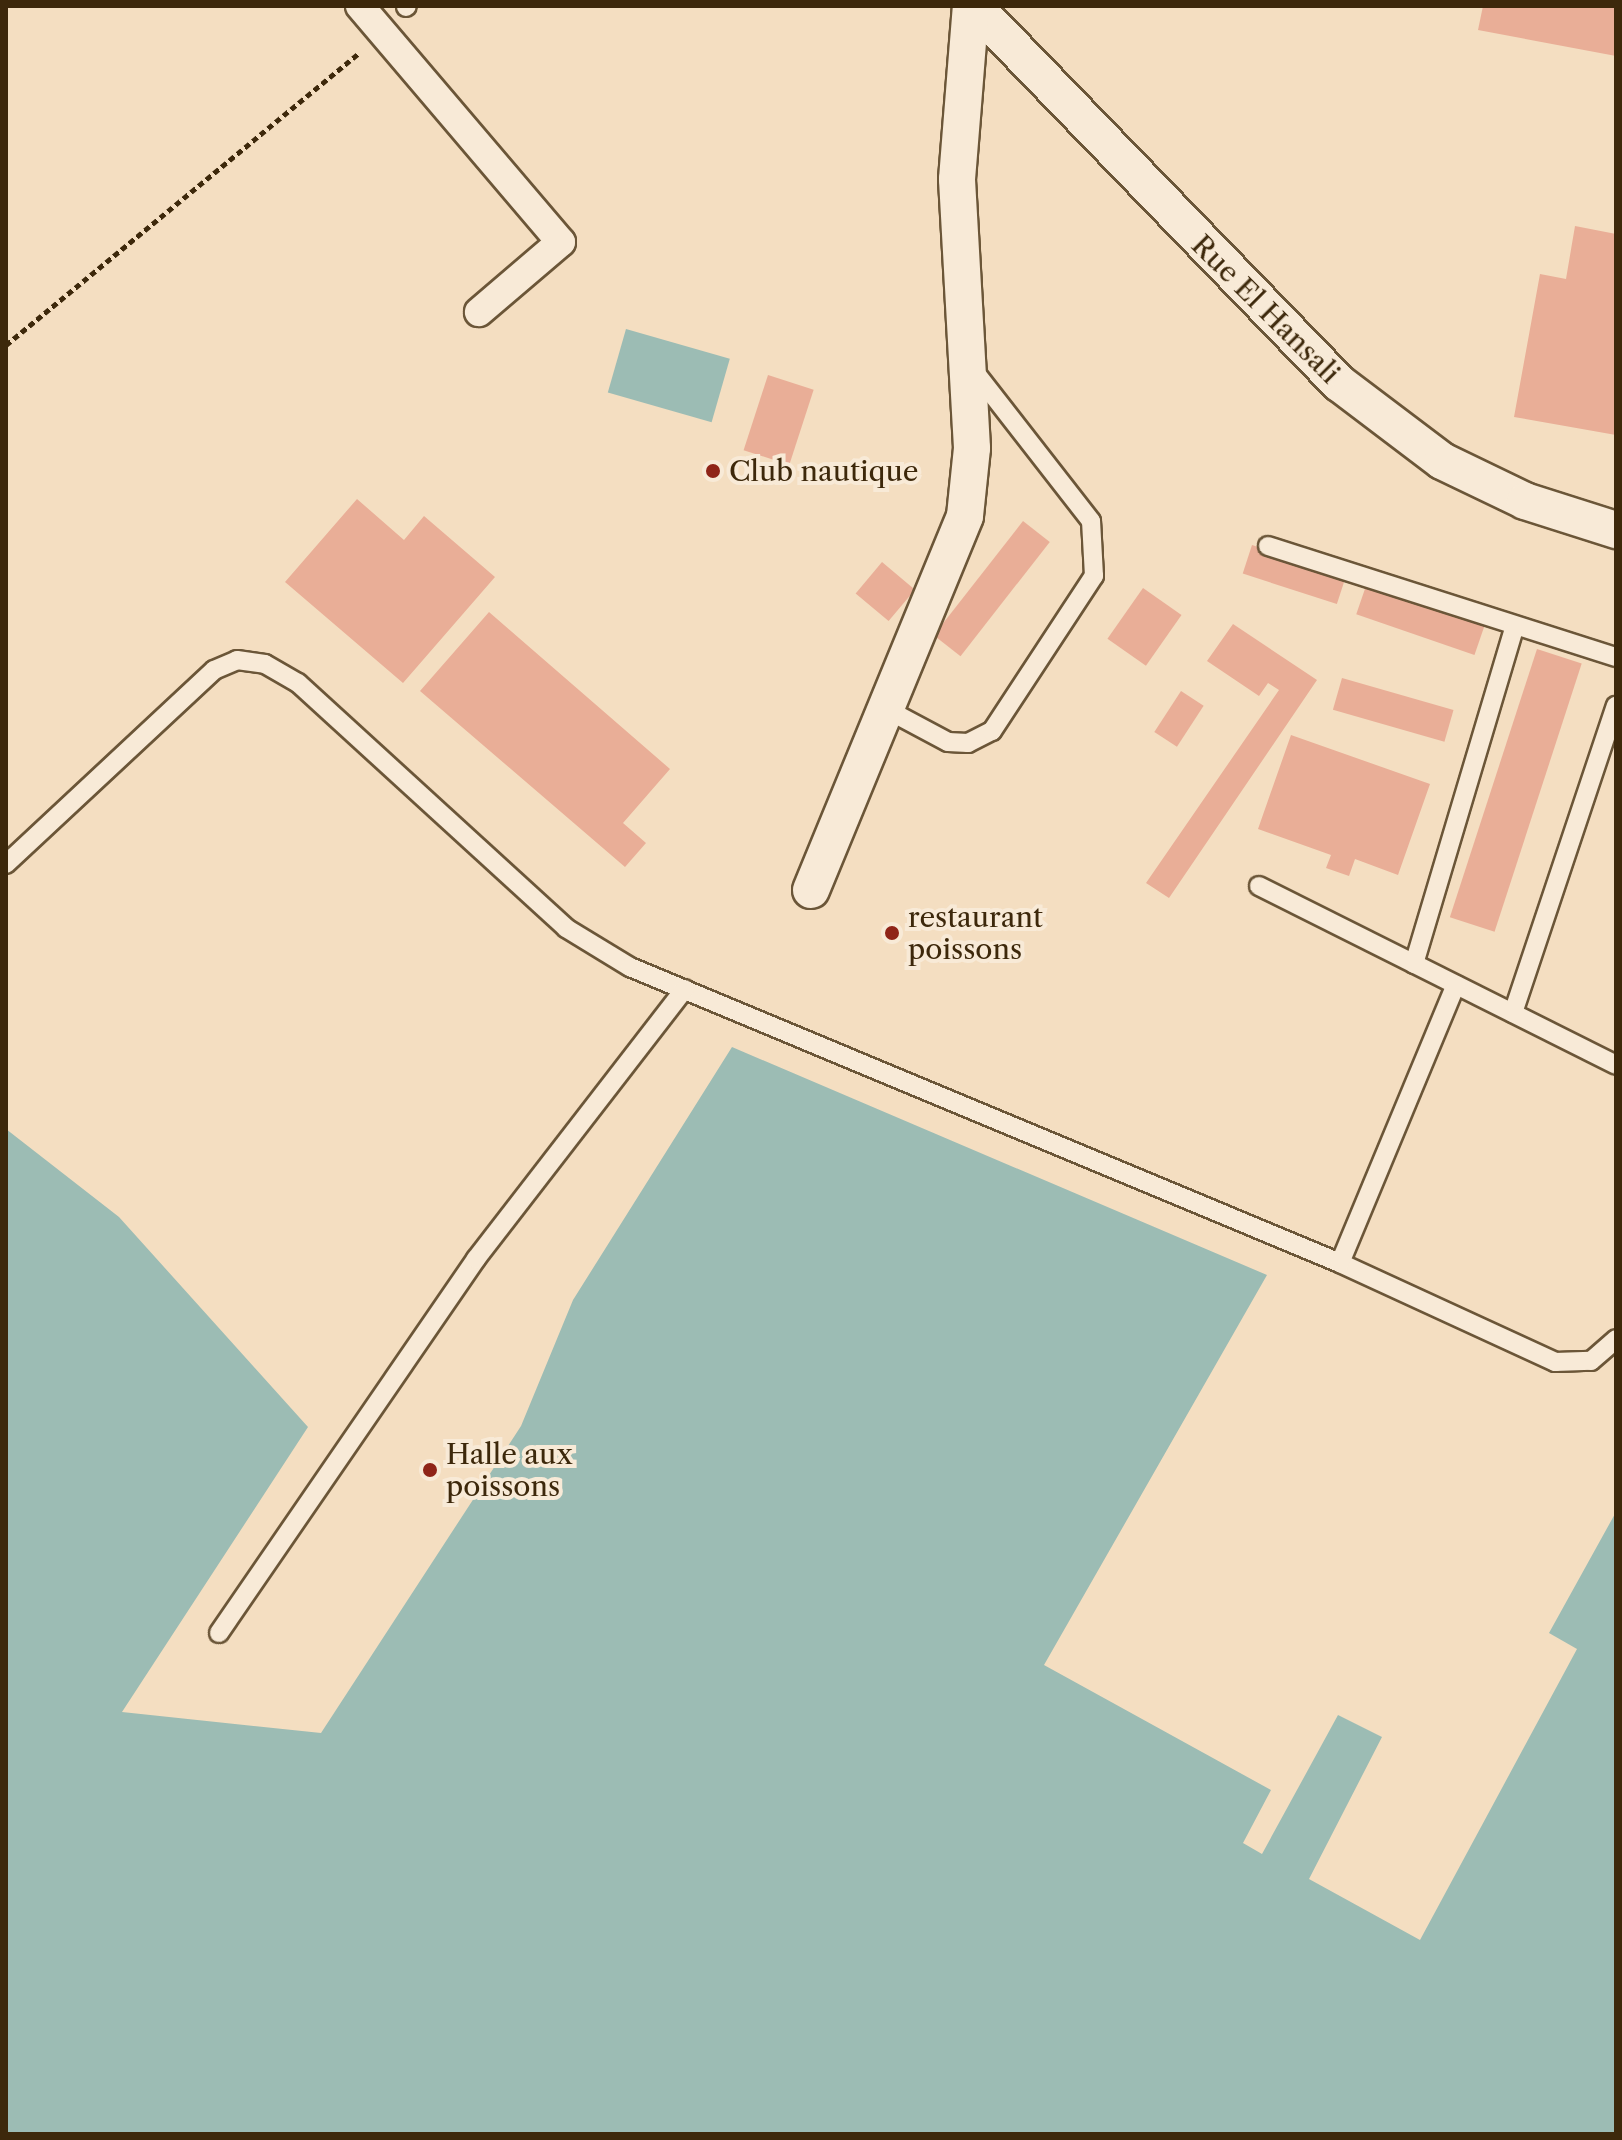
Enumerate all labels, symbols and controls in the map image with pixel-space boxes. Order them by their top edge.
street label: Rue El Hansali [1185,228,1347,390]
place label: Club nautique [729,454,918,488]
marker: Club nautique [704,462,722,480]
place label: restaurant poissons [908,900,1043,966]
marker: restaurant poissons [883,924,901,942]
place label: Halle aux poissons [446,1437,573,1503]
marker: Halle aux poissons [421,1461,439,1479]

